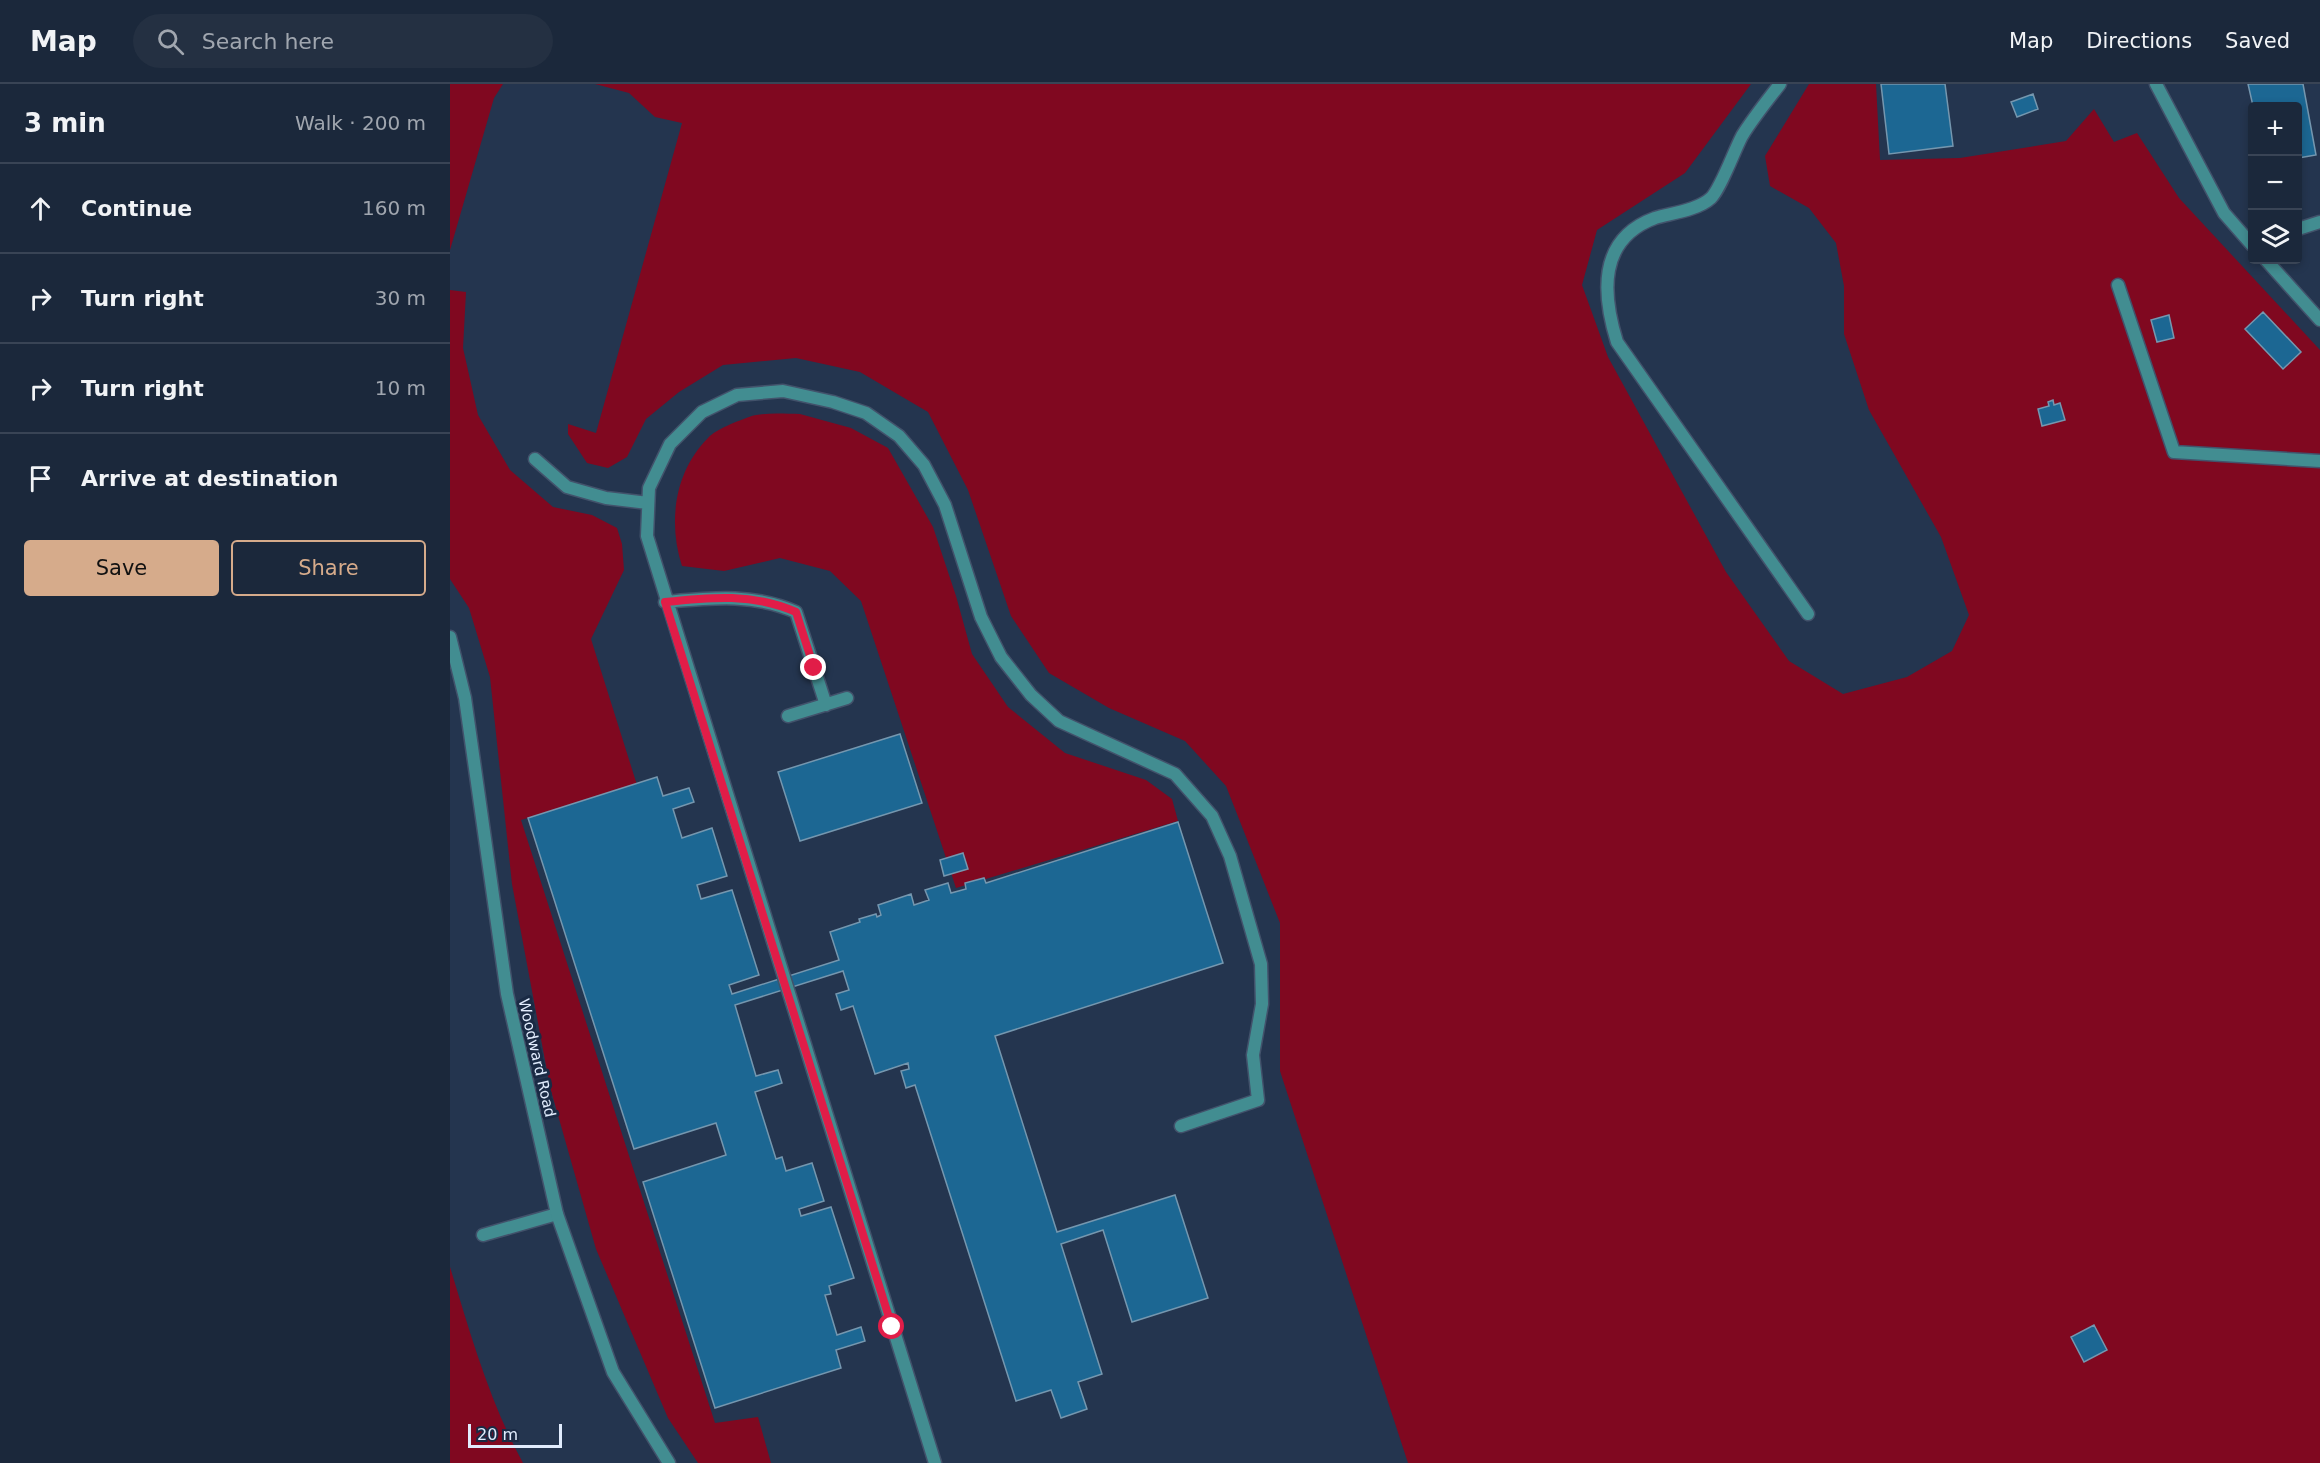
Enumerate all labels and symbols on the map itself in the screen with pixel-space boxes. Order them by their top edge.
route end [800,654,826,680]
street label: Woodward Road [515,997,559,1119]
route start [878,1313,904,1339]
scale bar [468,1421,562,1448]

